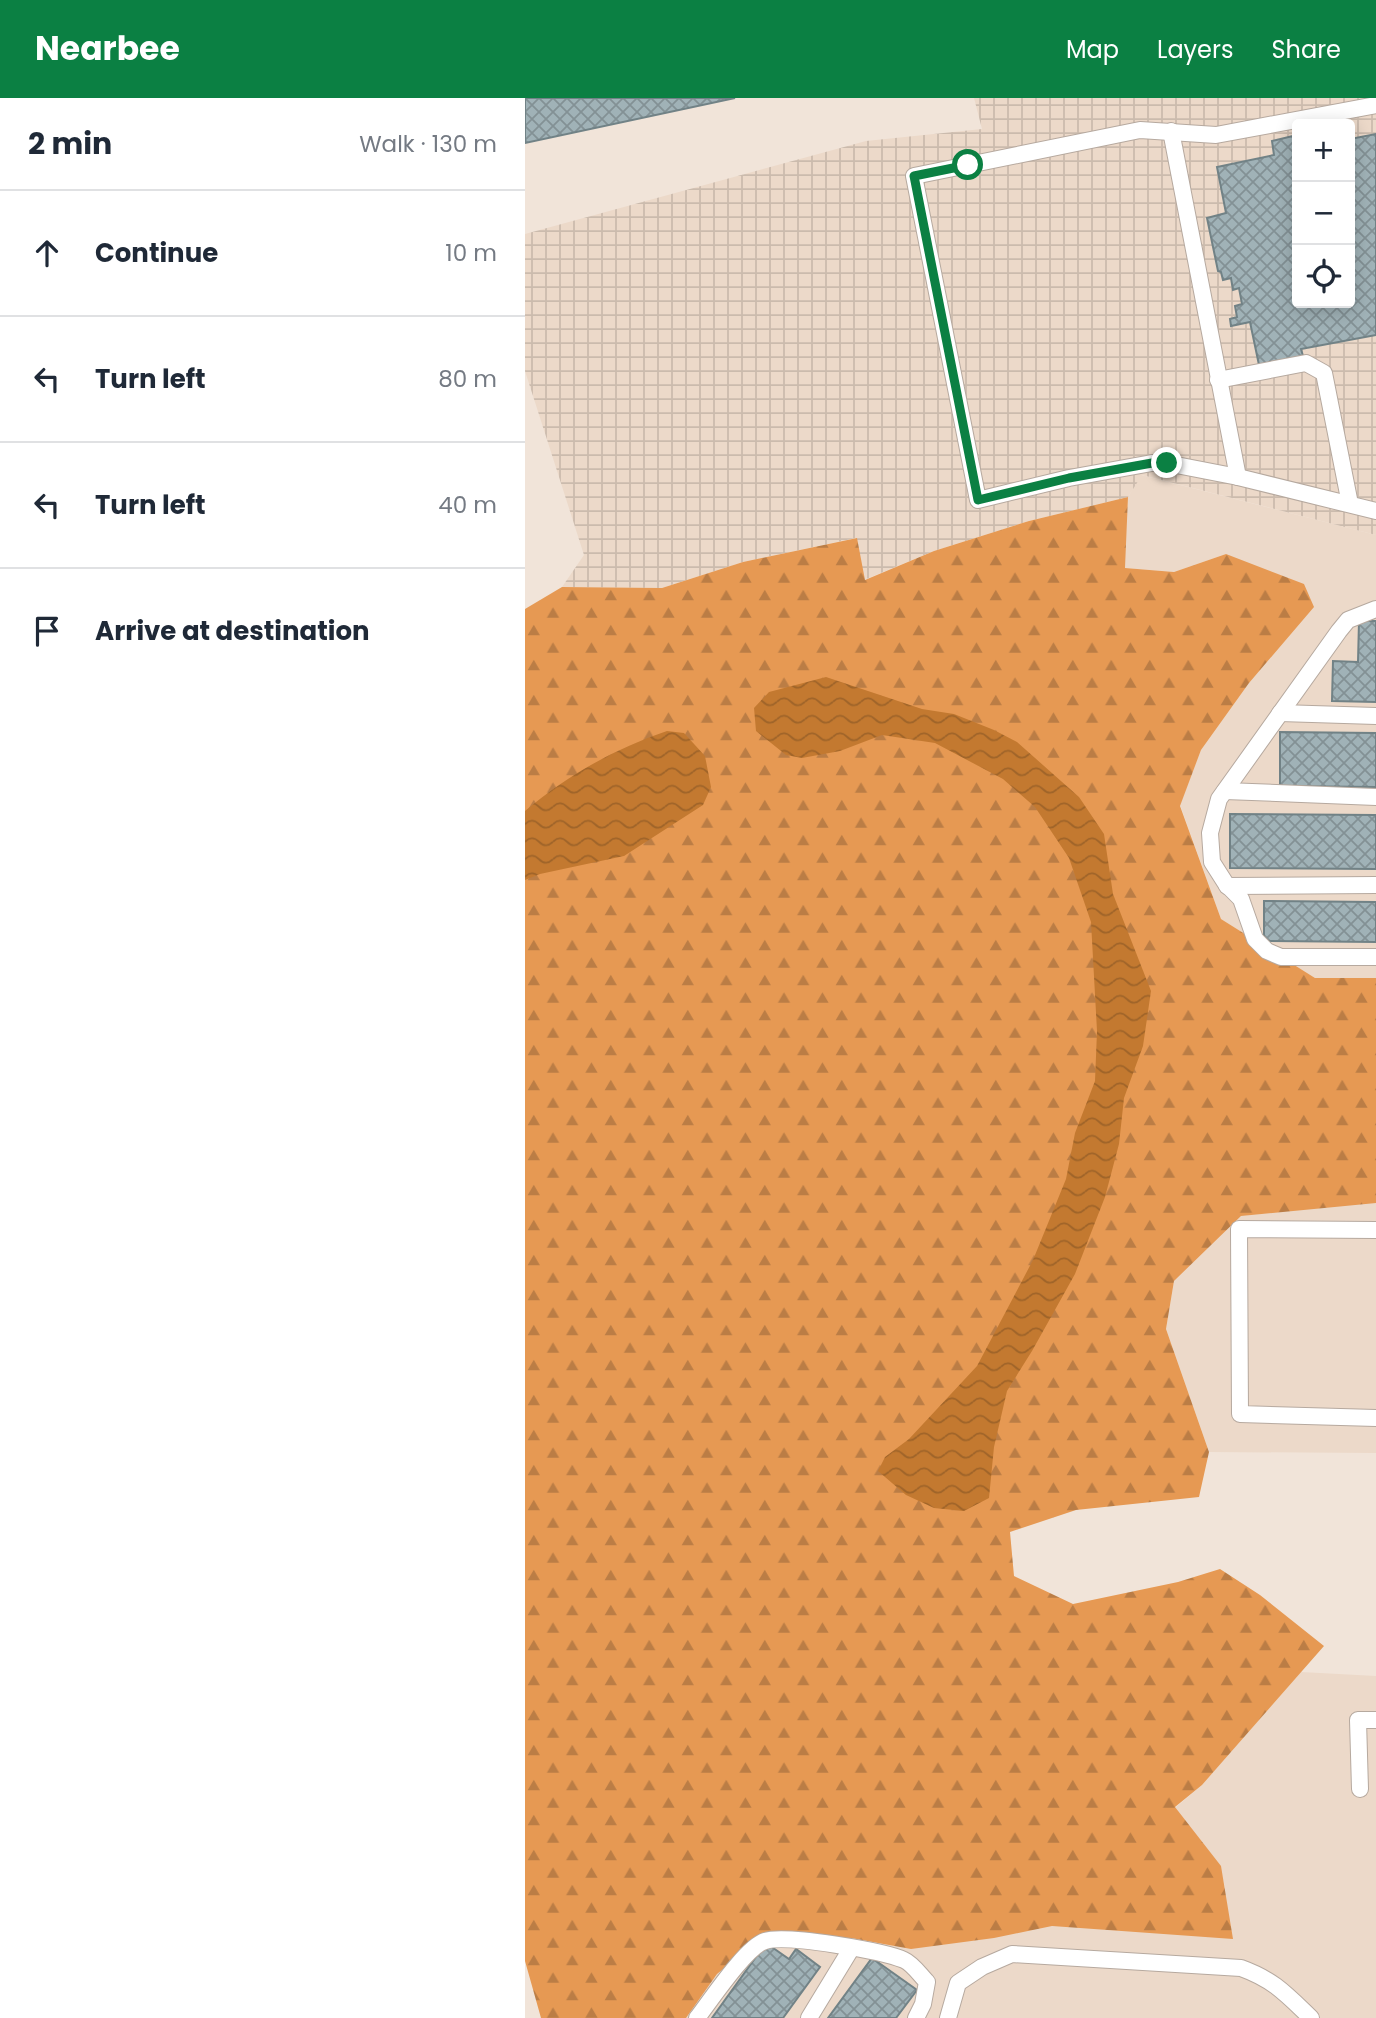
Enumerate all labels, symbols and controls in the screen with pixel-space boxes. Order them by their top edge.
text: Nearbee [35,25,180,72]
text: Map [1066,33,1119,66]
text: Layers [1157,33,1233,66]
text: Share [1271,33,1341,66]
map controls [1292,119,1355,308]
button: + [1292,119,1355,182]
text: 2 min [28,122,112,165]
text: Walk · 130 m [359,128,497,160]
route start [952,149,983,180]
button: − [1292,182,1355,245]
icon: ahead [28,234,66,272]
text: Continue [95,235,218,271]
text: 10 m [445,237,497,269]
button: locate [1292,245,1355,308]
icon: left [28,360,66,398]
text: Turn left [95,361,206,397]
text: 80 m [438,363,497,395]
route end [1151,447,1182,478]
icon: left [28,486,66,524]
text: Turn left [95,487,206,523]
text: 40 m [438,489,497,521]
icon: arrive [28,612,66,650]
text: Arrive at destination [95,613,370,649]

